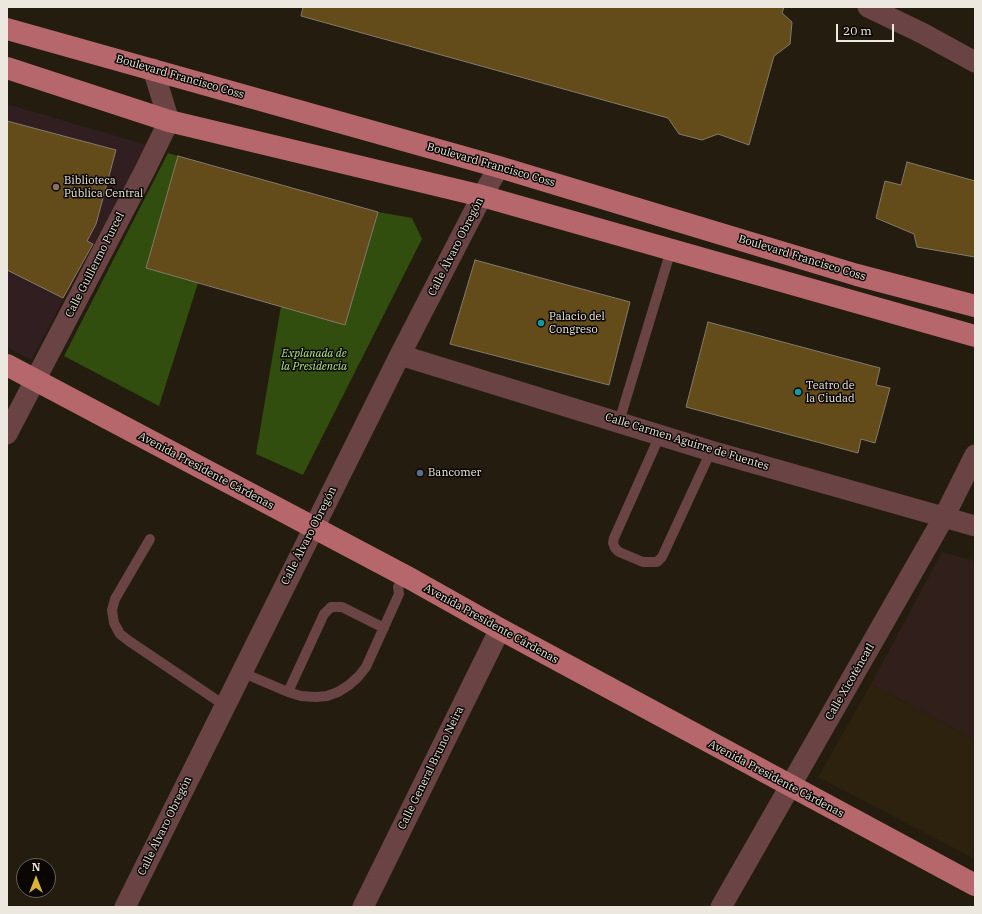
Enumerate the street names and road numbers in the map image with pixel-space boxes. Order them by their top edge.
street label: Boulevard Francisco Coss [114,52,246,102]
street label: Boulevard Francisco Coss [425,140,557,190]
street label: Calle Álvaro Obregón [425,196,487,298]
street label: Calle Guillermo Purcel [63,210,127,320]
street label: Boulevard Francisco Coss [737,232,867,284]
street label: Calle Carmen Aguirre de Fuentes [604,411,770,473]
street label: Avenida Presidente Cárdenas [136,430,276,512]
street label: Calle Álvaro Obregón [278,485,340,587]
street label: Avenida Presidente Cárdenas [421,581,561,667]
street label: Calle Xicoténcatl [823,641,877,723]
street label: Calle General Bruno Neira [395,704,467,832]
street label: Avenida Presidente Cárdenas [706,738,846,820]
street label: Calle Álvaro Obregón [135,774,195,878]

